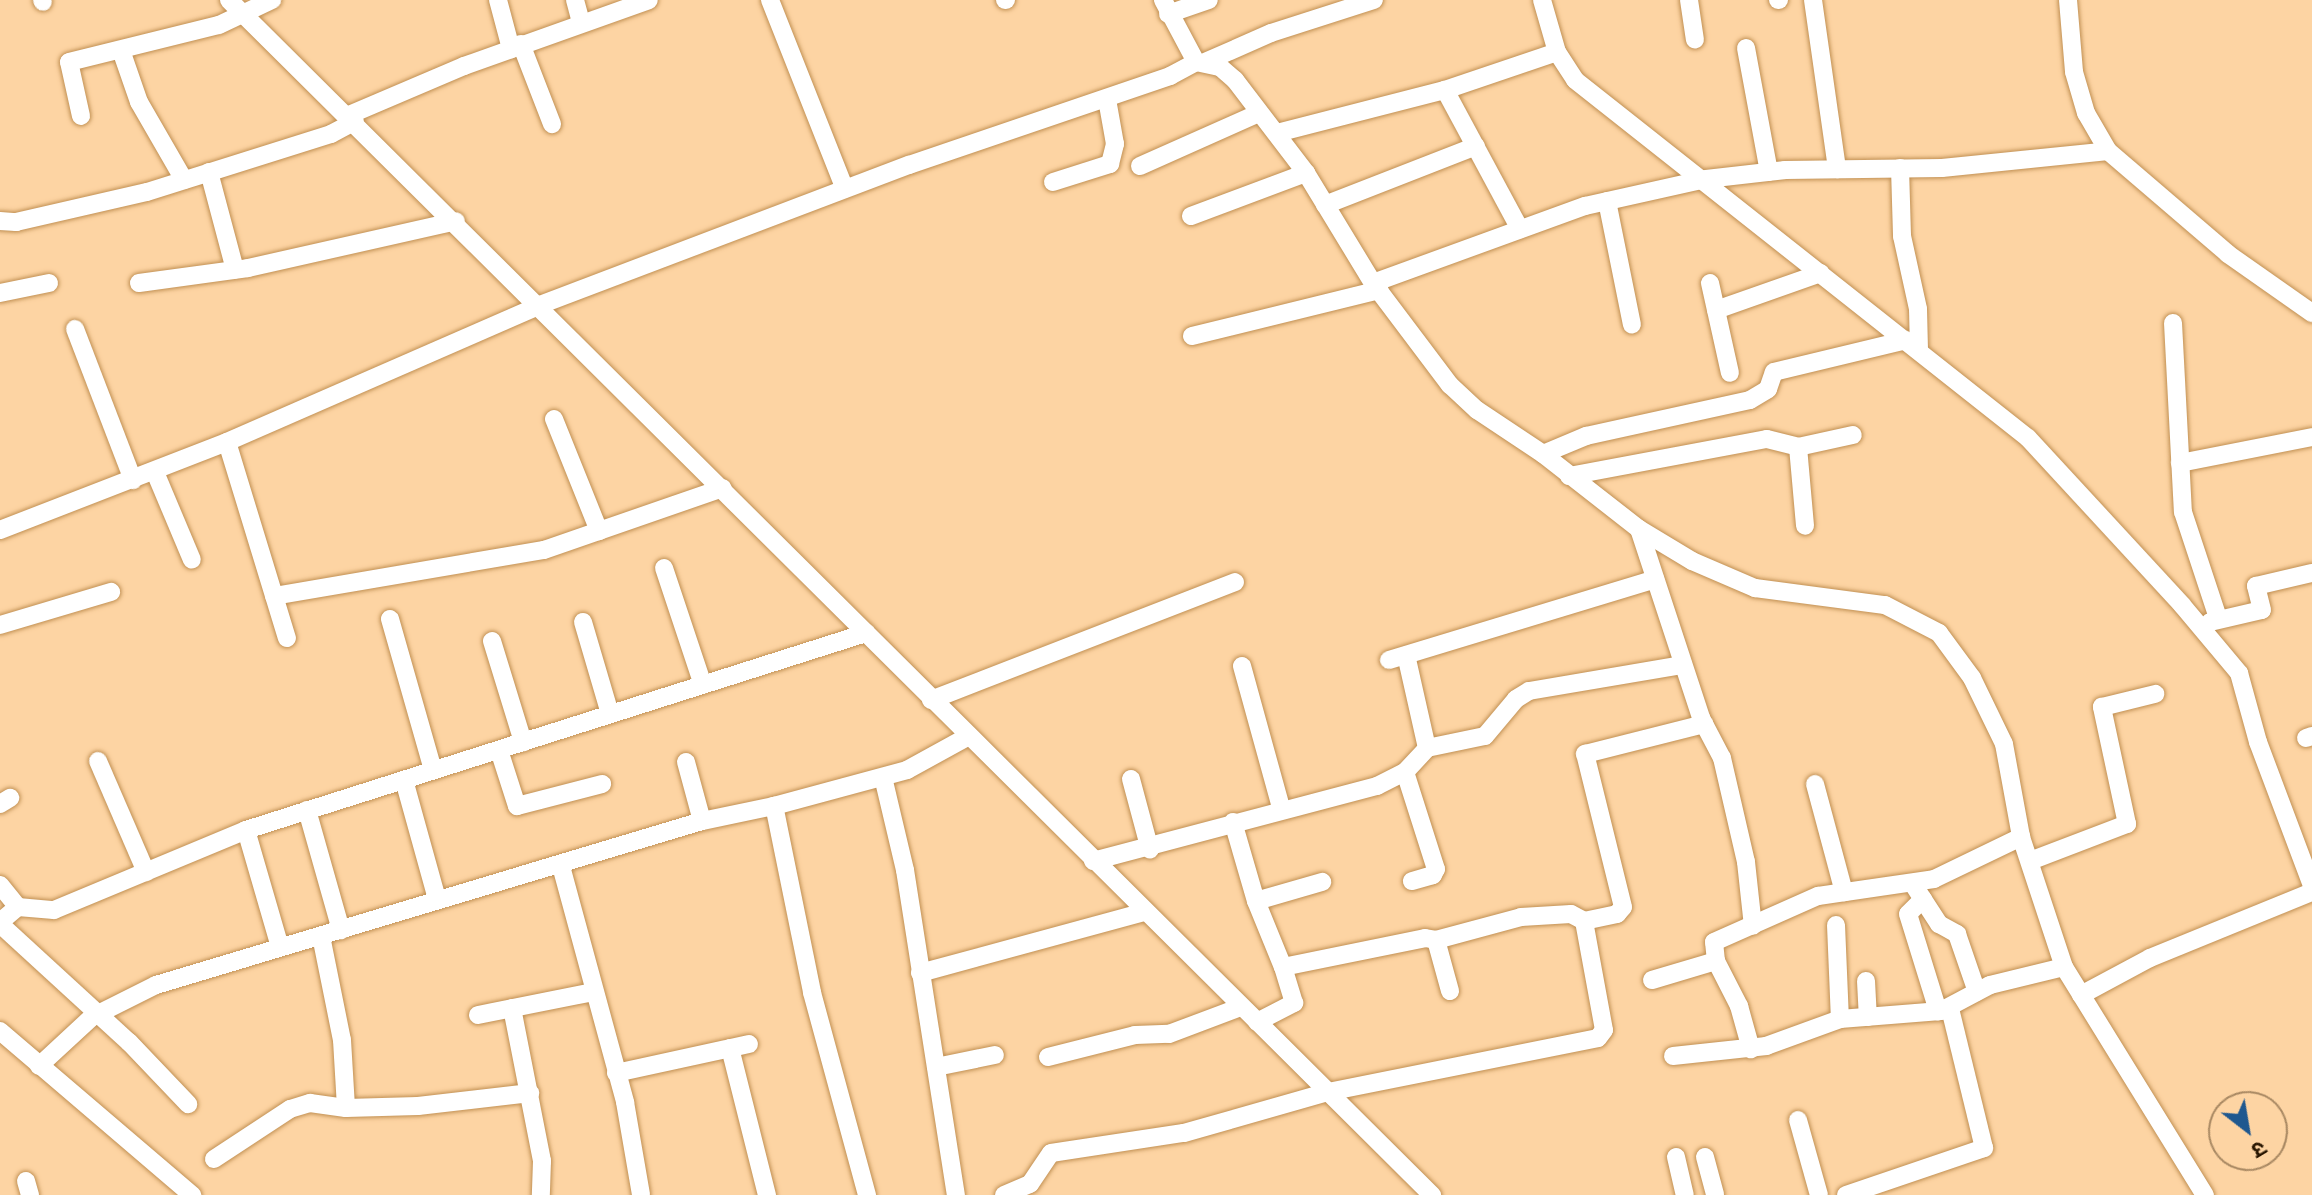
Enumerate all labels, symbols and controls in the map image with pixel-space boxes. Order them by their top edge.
north arrow [2208,1091,2288,1171]
text: उ [2246,1133,2273,1167]

